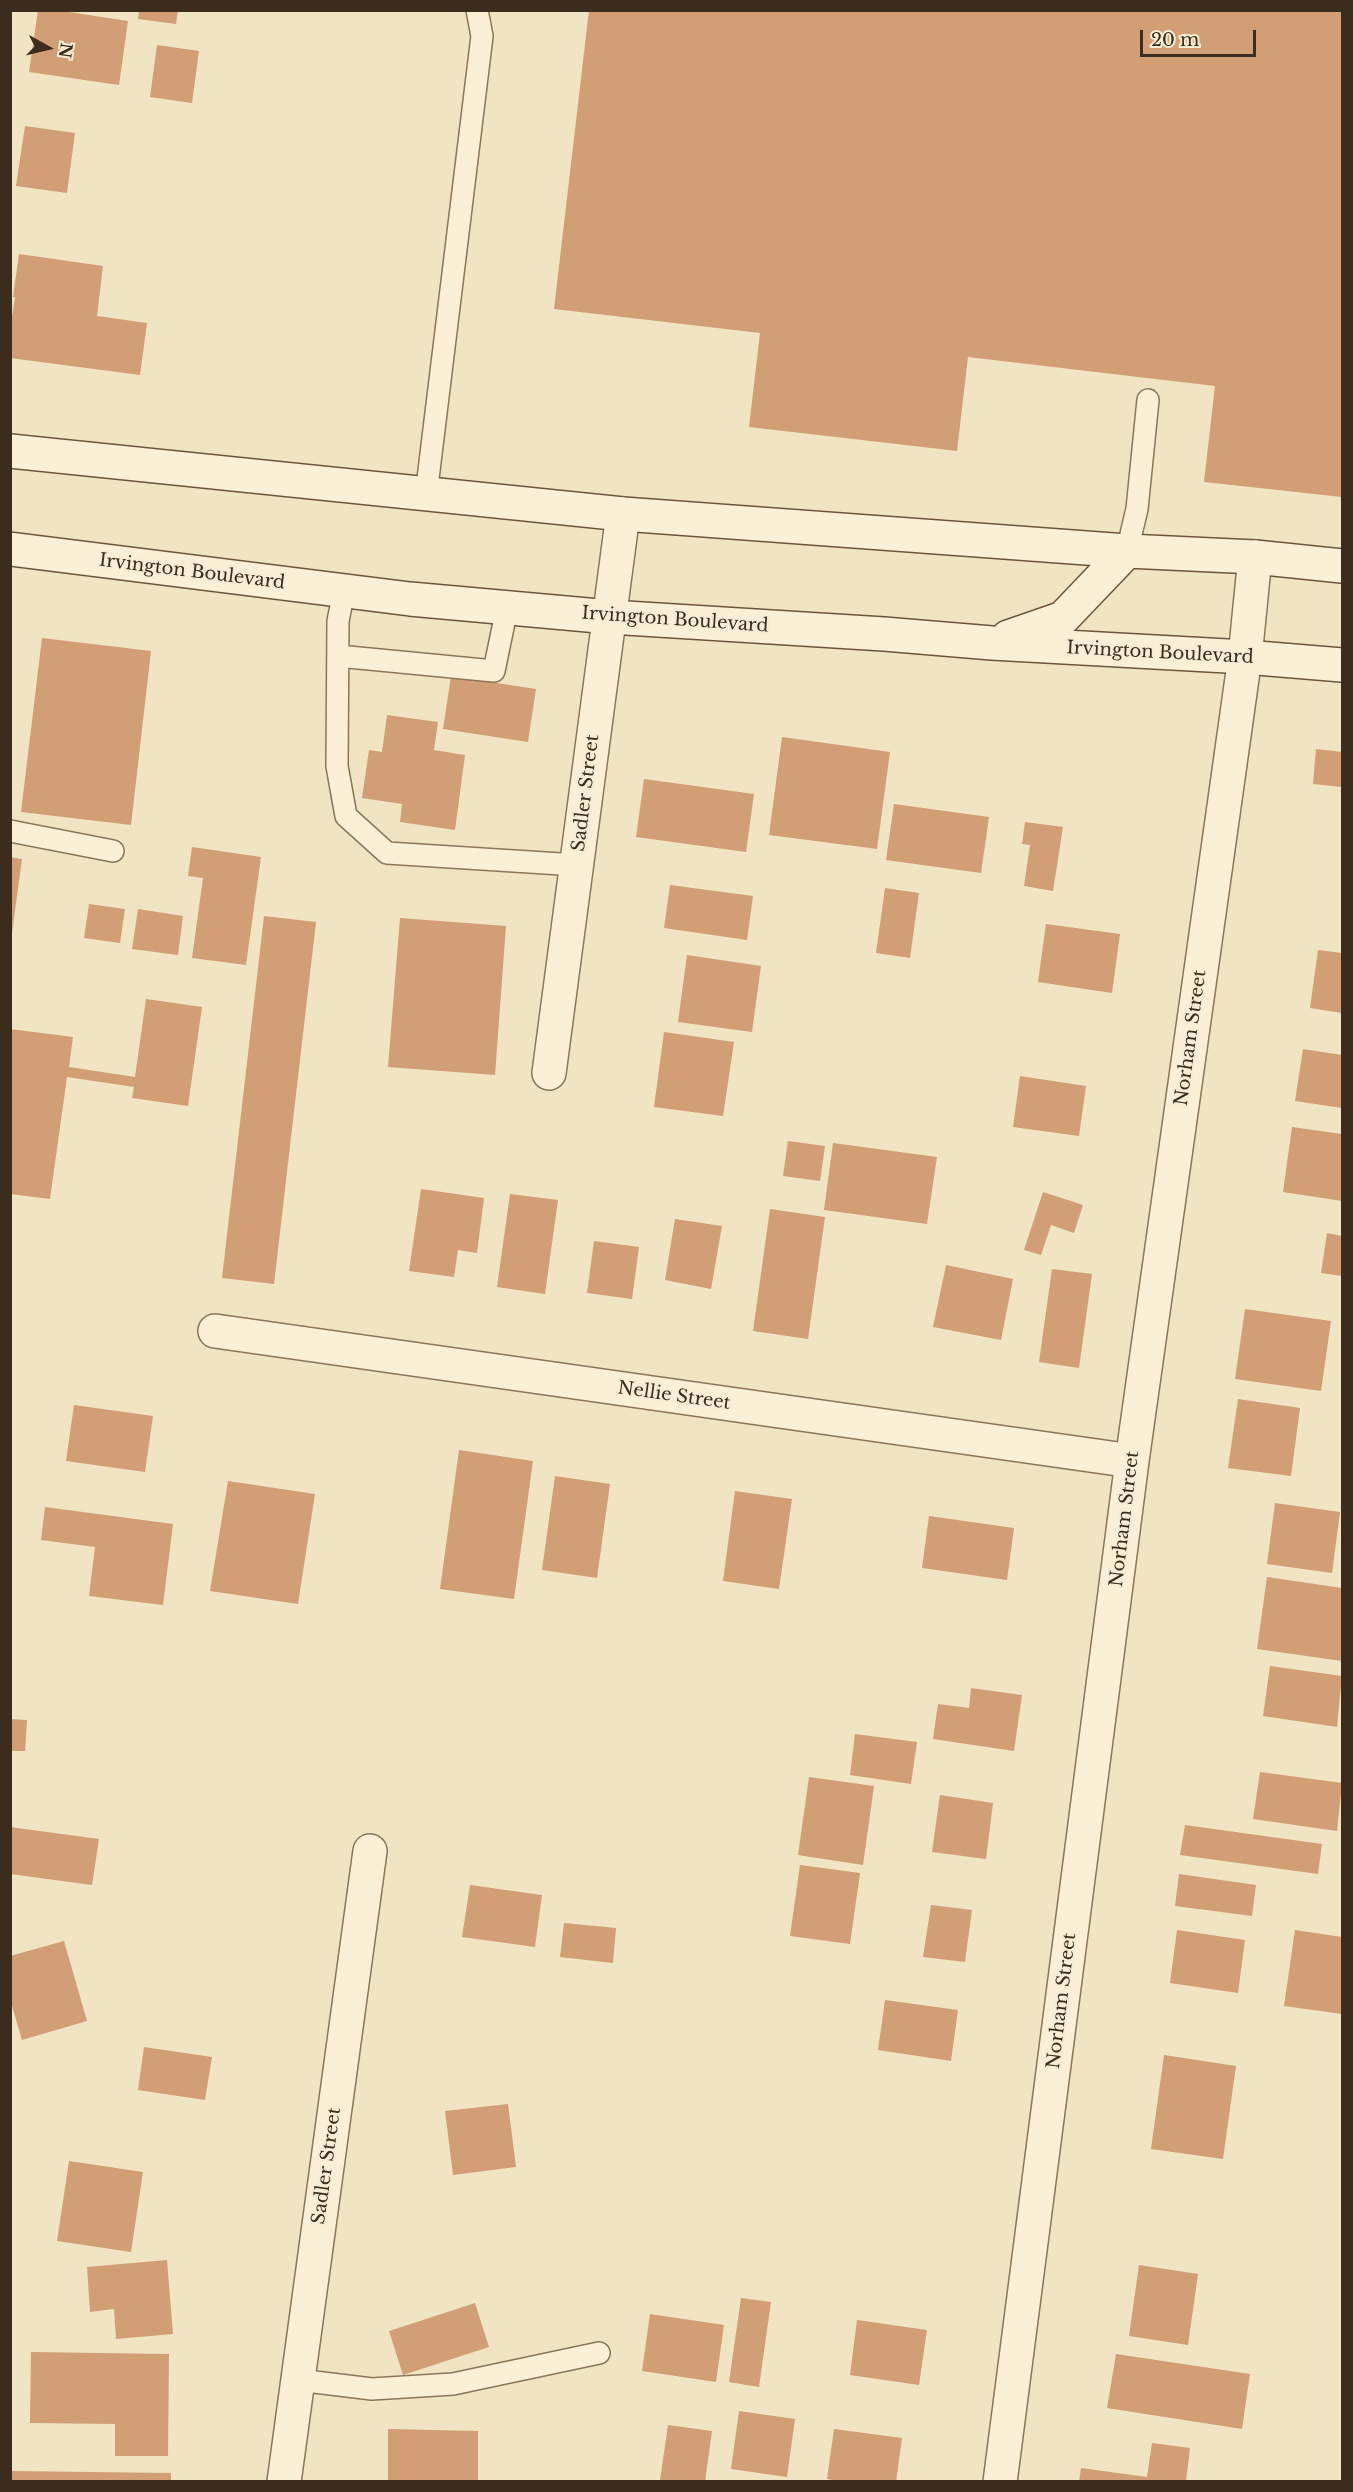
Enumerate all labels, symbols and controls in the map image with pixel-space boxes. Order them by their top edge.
north arrow [18,18,78,78]
scale bar [1143,18,1258,56]
text: 20 m [1151,29,1199,51]
text: N [55,42,77,59]
street label: Irvington Boulevard [98,550,286,594]
street label: Irvington Boulevard [581,603,769,637]
street label: Irvington Boulevard [1066,637,1254,669]
street label: Sadler Street [568,733,604,853]
street label: Norham Street [1171,969,1211,1107]
street label: Nellie Street [616,1377,732,1415]
street label: Norham Street [1106,1450,1144,1588]
street label: Norham Street [1043,1932,1081,2070]
street label: Sadler Street [308,2106,346,2226]

